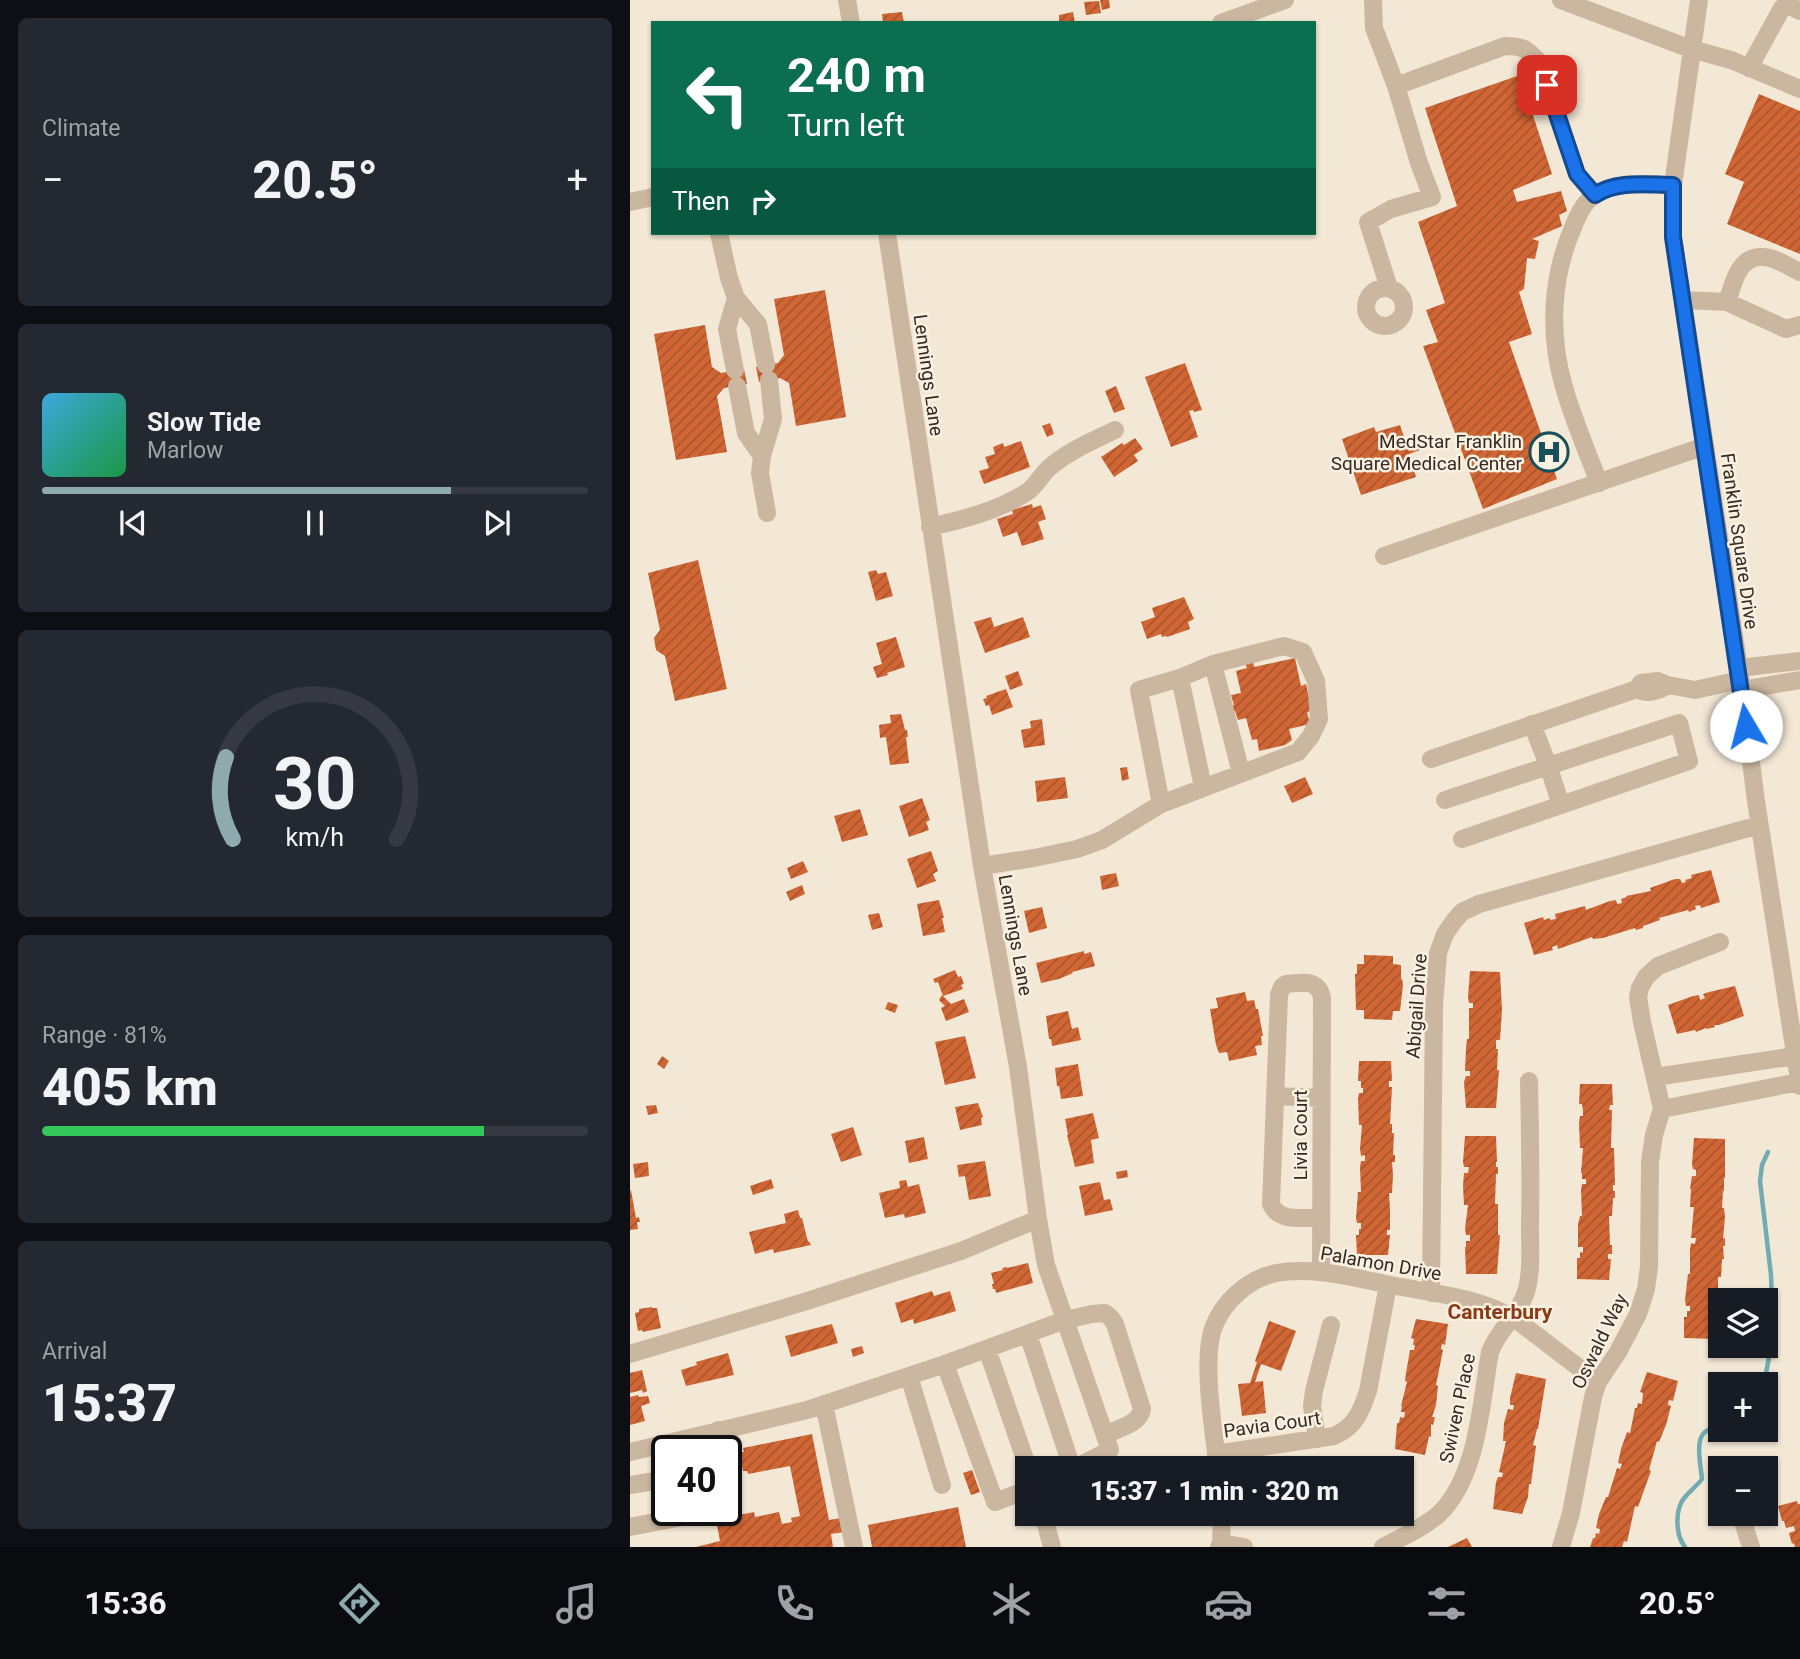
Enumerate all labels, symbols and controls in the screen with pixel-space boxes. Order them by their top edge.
text: 240 m [787,47,926,104]
icon: left [672,49,763,140]
pin [1517,55,1577,115]
icon: arrive [1528,66,1566,104]
text: Turn left [787,106,905,144]
text: Climate [42,115,121,142]
text: 20.5° [252,150,378,211]
text: − [42,158,64,202]
text: + [566,158,588,202]
icon: right [744,182,782,220]
text: Then [672,186,730,216]
street label: Lennings Lane [909,313,948,437]
text: Slow Tide [147,407,261,437]
place label: MedStar Franklin Square Medical Center [1331,430,1523,475]
hospital icon: MedStar Franklin Square Medical Center [1528,431,1570,473]
text: Marlow [147,437,223,464]
street label: Franklin Square Drive [1716,451,1763,631]
icon: previous [114,504,152,542]
icon: pause [296,504,334,542]
icon: next [478,504,516,542]
position arrow [1709,689,1783,763]
text: 30 [273,742,357,828]
text: km/h [286,823,344,852]
street label: Lennings Lane [994,873,1037,998]
street label: Abigail Drive [1401,953,1432,1059]
text: Range · 81% [42,1022,167,1049]
text: 405 km [42,1057,218,1118]
street label: Livia Court [1289,1090,1312,1180]
street label: Palamon Drive [1319,1242,1443,1285]
map controls [1708,1288,1778,1526]
button: layers [1708,1288,1778,1358]
street label: Oswald Way [1566,1290,1632,1393]
district label: Canterbury [1448,1300,1553,1324]
text: Arrival [42,1338,107,1365]
street label: Swiven Place [1435,1351,1480,1465]
button: + [1708,1372,1778,1442]
text: 15:37 [42,1373,177,1434]
street label: Pavia Court [1222,1406,1322,1443]
speed limit sign: 40 [651,1435,742,1526]
button: − [1708,1456,1778,1526]
text: 15:37 · 1 min · 320 m [1090,1476,1339,1506]
icon: directions [335,1579,384,1628]
icon: music [552,1579,601,1628]
icon: phone [770,1579,819,1628]
icon: climate [987,1579,1036,1628]
icon: car [1204,1579,1253,1628]
icon: filters [1422,1579,1471,1628]
text: 15:36 [84,1584,167,1622]
text: 20.5° [1639,1584,1716,1622]

